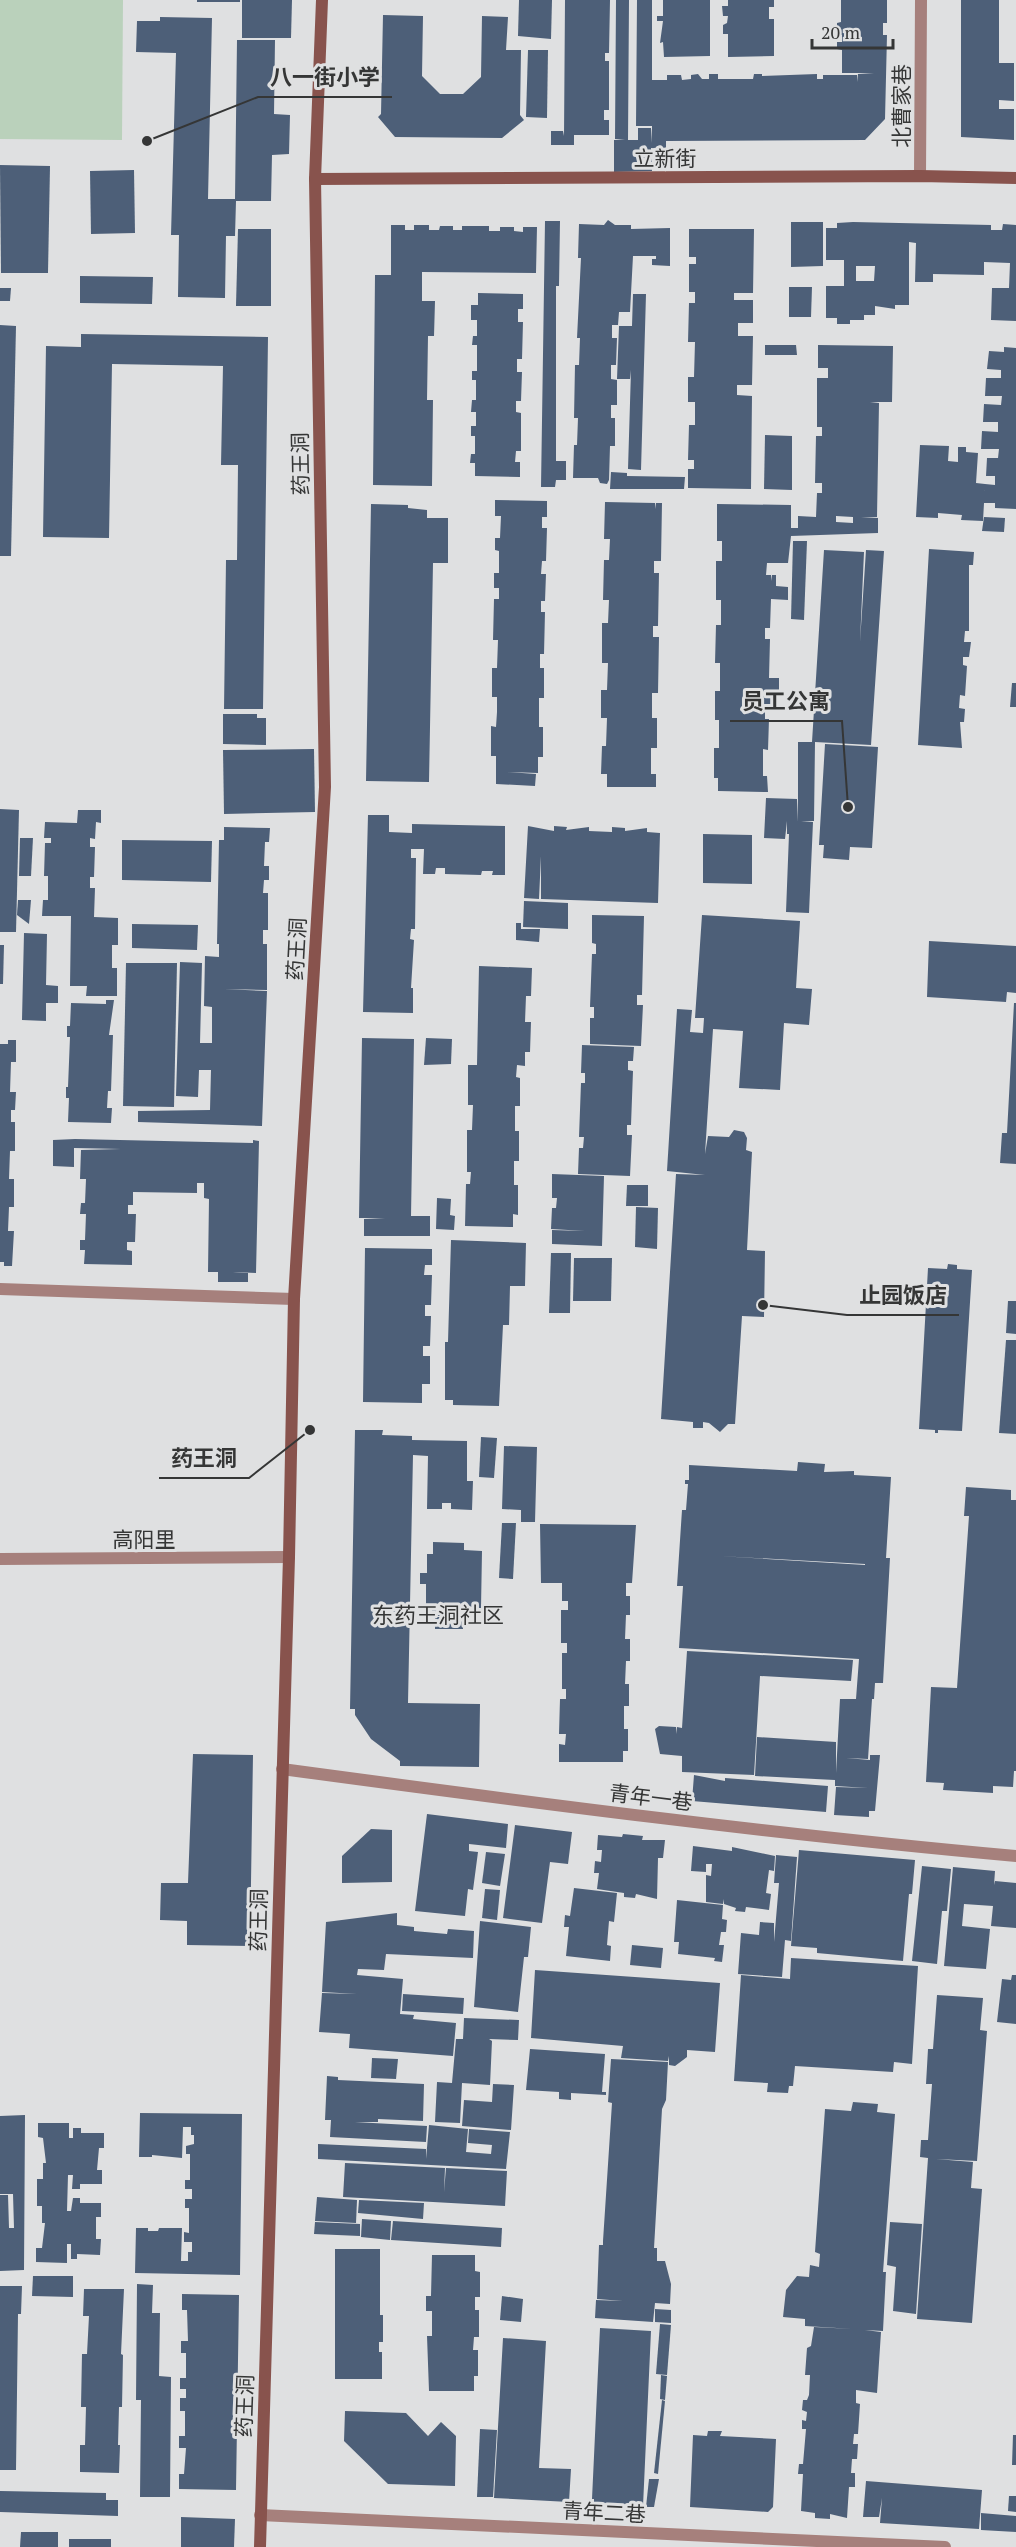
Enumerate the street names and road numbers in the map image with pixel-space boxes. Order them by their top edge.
street label: 北曹家巷 [887,64,915,148]
street label: 立新街 [634,144,697,172]
street label: 药王洞 [285,432,315,496]
street label: 药王洞 [280,917,312,981]
street label: 高阳里 [113,1525,176,1553]
street label: 青年一巷 [608,1778,694,1816]
street label: 药王洞 [243,1888,273,1952]
street label: 药王洞 [229,2374,259,2438]
street label: 青年二巷 [561,2496,647,2528]

